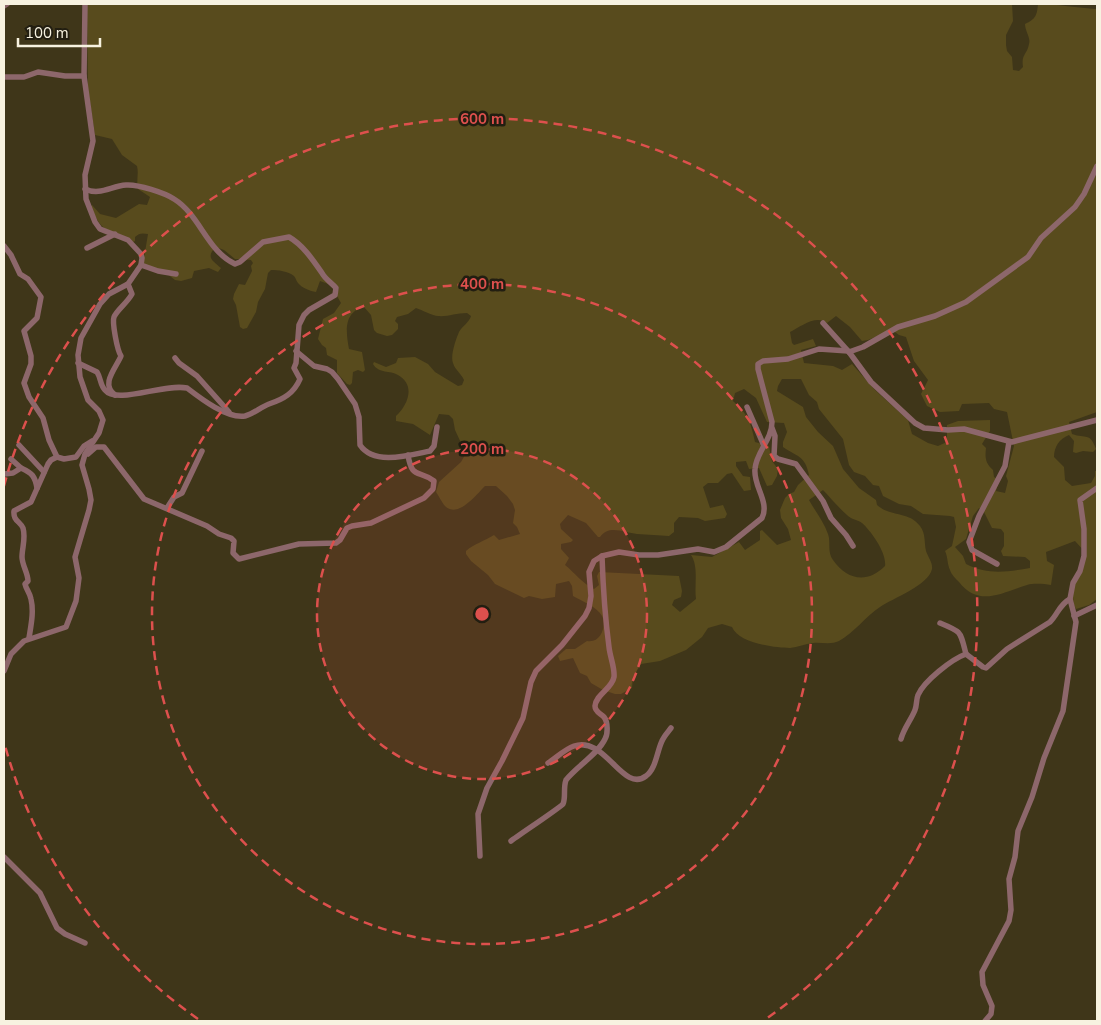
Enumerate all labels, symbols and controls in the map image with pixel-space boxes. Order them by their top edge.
scale bar [18,15,100,47]
text: 100 m [25,23,69,43]
text: 600 m [460,109,504,129]
text: 400 m [460,274,504,294]
text: 200 m [460,439,504,459]
centre of rings [473,605,491,623]

